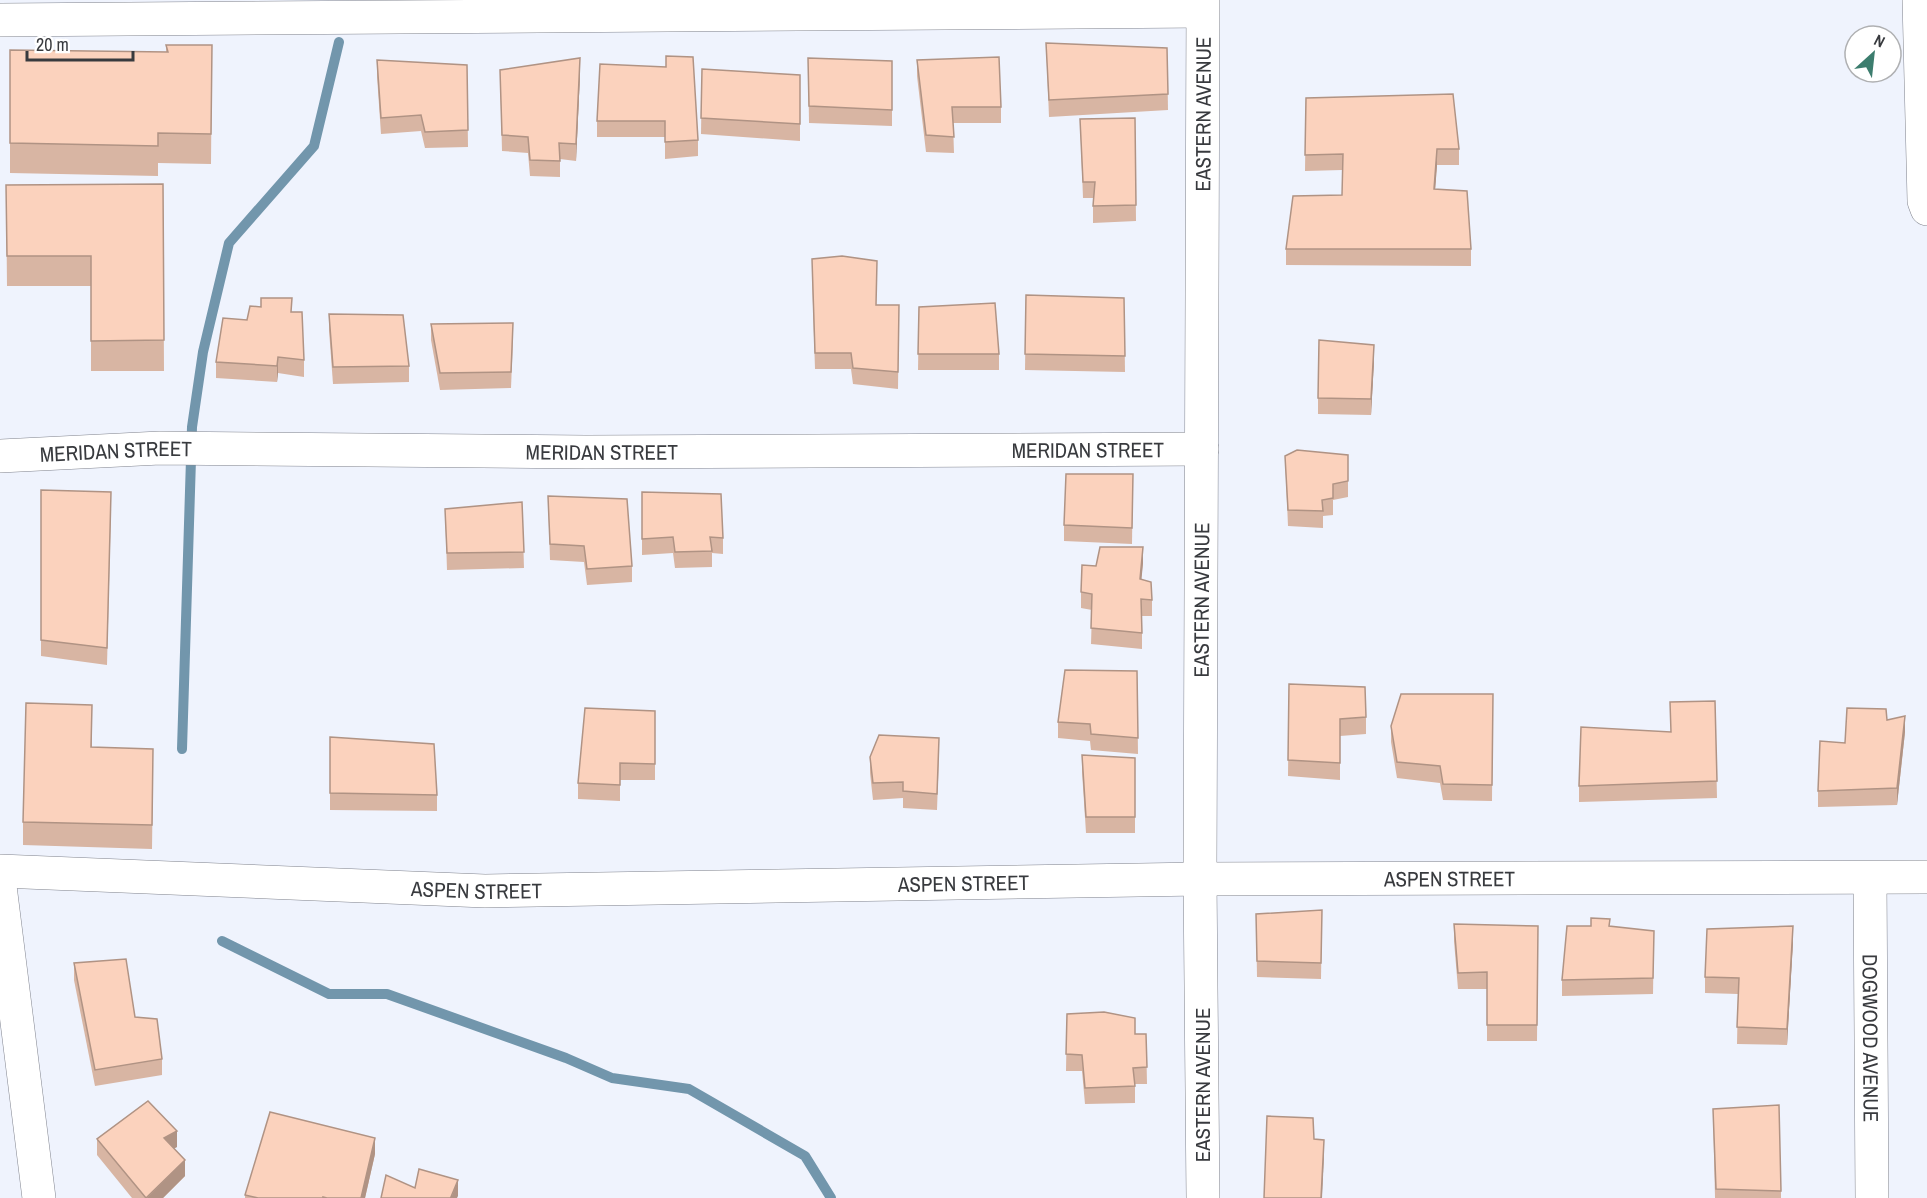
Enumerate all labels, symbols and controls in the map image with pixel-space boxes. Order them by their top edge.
scale bar [27,24,134,62]
north arrow [1843,24,1903,84]
text: N [1871,29,1889,53]
text: 20 m [36,32,69,57]
street label: EASTERN AVENUE [1188,37,1217,191]
street label: MERIDAN STREET [39,433,193,468]
street label: MERIDAN STREET [1012,435,1164,464]
street label: MERIDAN STREET [526,437,678,467]
street label: EASTERN AVENUE [1186,523,1216,677]
street label: ASPEN STREET [1383,864,1516,893]
street label: ASPEN STREET [897,867,1030,899]
street label: ASPEN STREET [409,873,543,906]
street label: DOGWOOD AVENUE [1856,954,1886,1122]
street label: EASTERN AVENUE [1188,1008,1217,1162]

